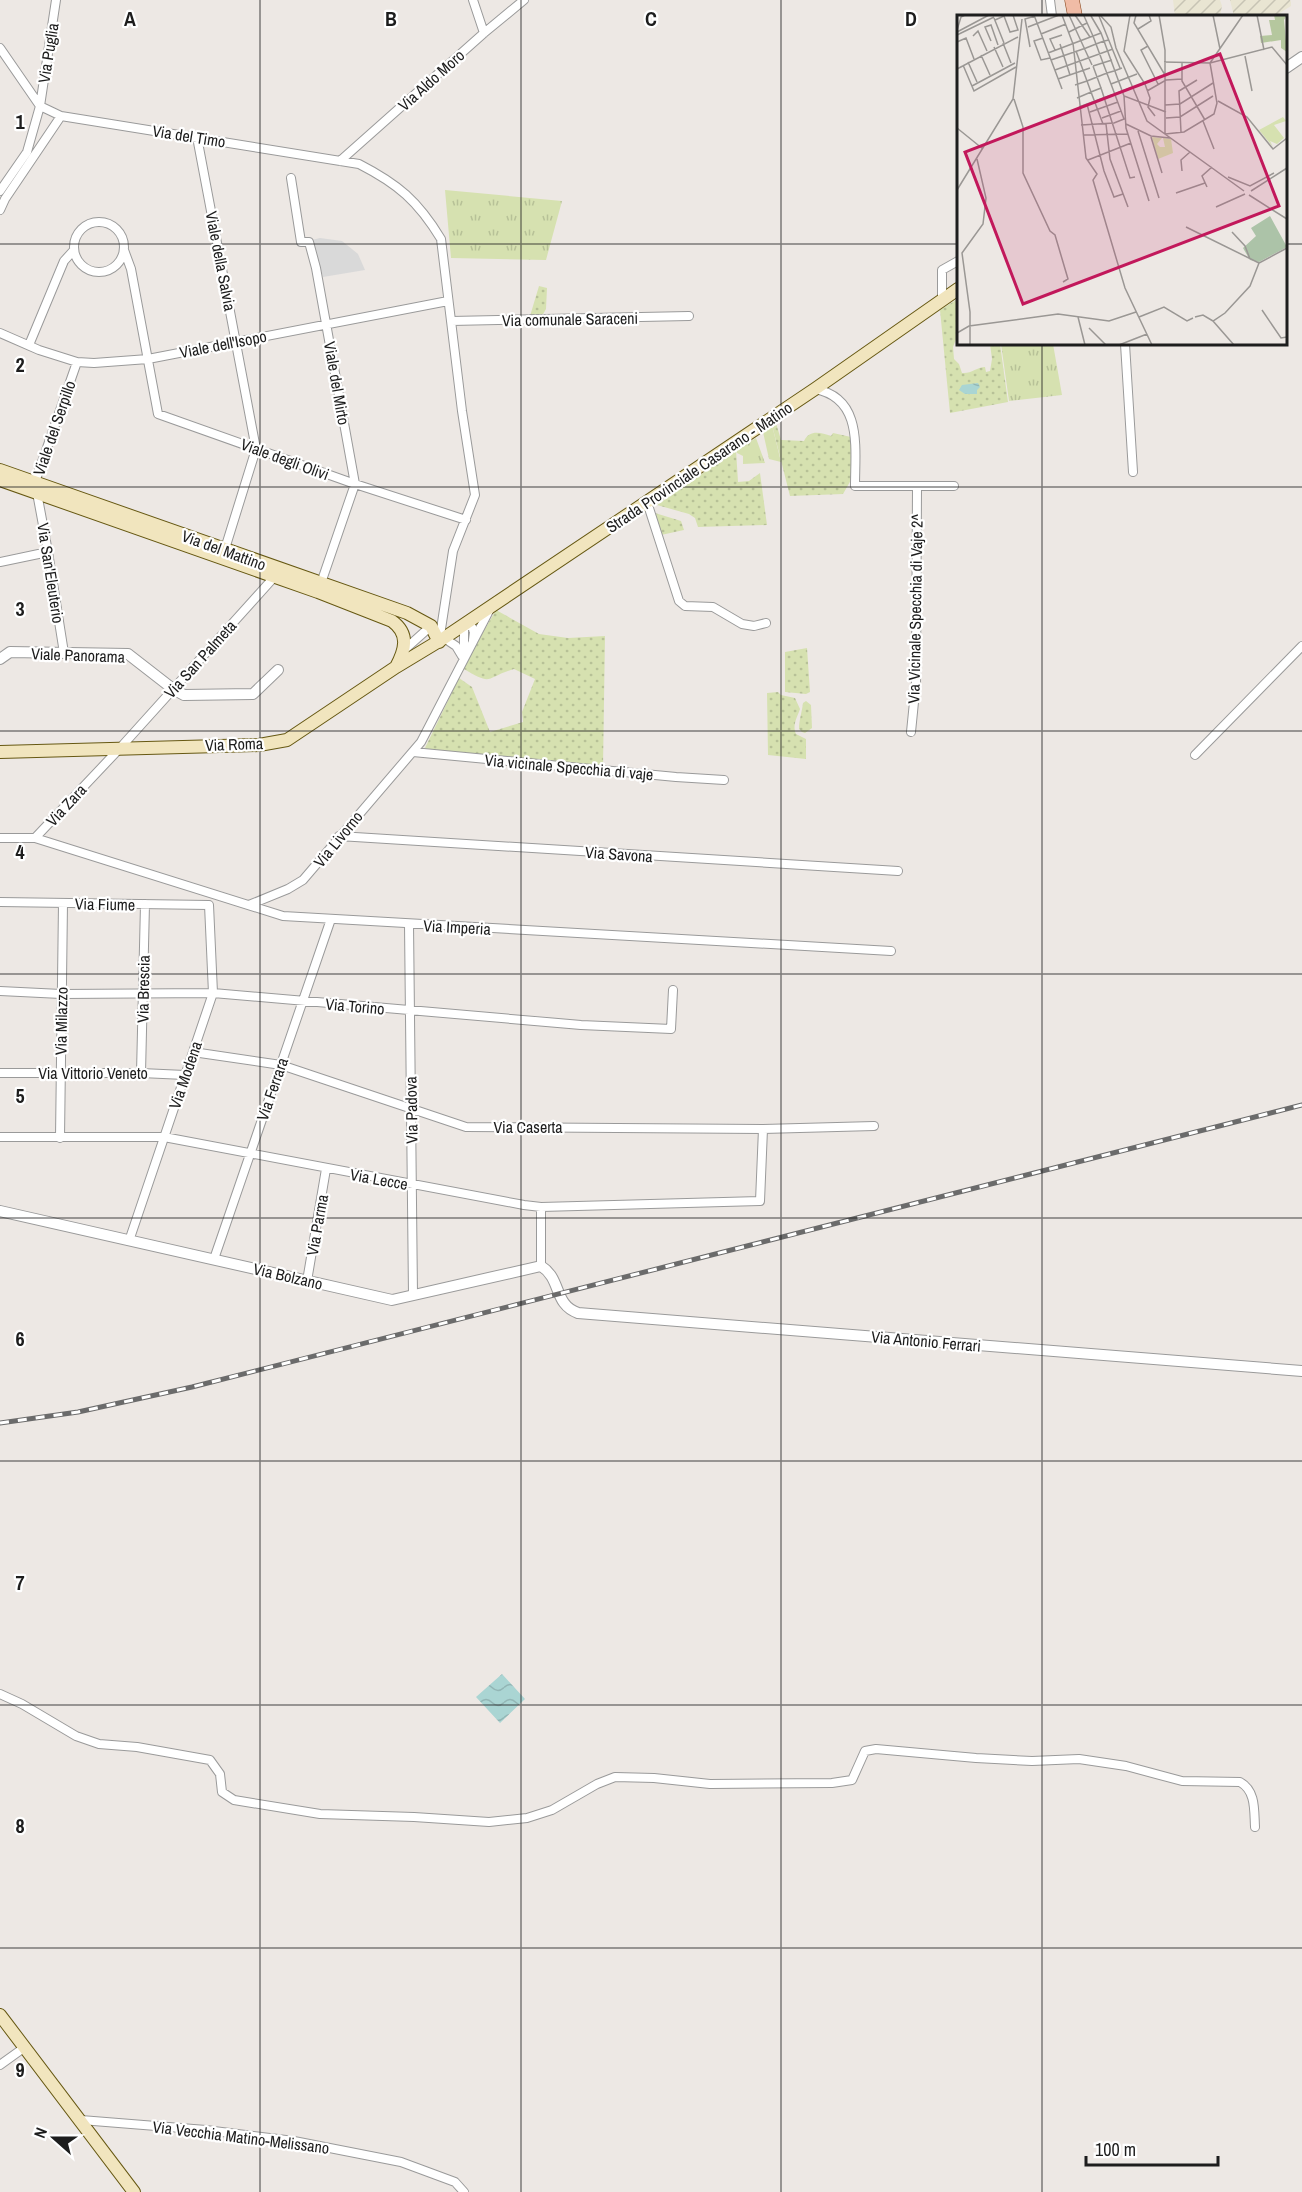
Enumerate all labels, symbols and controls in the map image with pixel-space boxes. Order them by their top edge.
text: A [124,5,136,32]
text: B [385,5,397,32]
text: C [645,5,657,32]
text: D [905,5,917,32]
inset map [957,15,1287,345]
street label: Via Puglia [32,21,64,85]
street label: Via Aldo Moro [393,44,469,116]
text: 1 [15,108,25,135]
street label: Via del Timo [151,119,227,153]
street label: Viale della Salvia [201,209,242,313]
street label: Via comunale Saraceni [502,307,638,331]
street label: Viale dell'Isopo [178,325,268,363]
street label: Viale del Mirto [319,340,355,426]
text: 2 [15,351,25,378]
street label: Viale del Serpillo [27,378,81,478]
street label: Strada Provinciale Casarano - Matino [602,396,796,538]
street label: Viale degli Olivi [238,433,332,485]
street label: Via Vicinale Specchia di Vaje 2^ [902,513,928,704]
street label: Via San'Eleuterio [32,521,70,625]
street label: Via del Mattino [179,525,269,575]
text: 3 [15,595,25,622]
street label: Via San Palmeta [159,615,242,703]
street label: Viale Panorama [31,642,126,668]
street label: Via Roma [205,732,264,756]
street label: Via vicinale Specchia di vaje [484,749,654,785]
street label: Via Zara [41,779,92,831]
street label: Via Livorno [308,806,368,872]
text: 4 [15,838,25,865]
street label: Via Savona [585,841,654,867]
street label: Via Fiume [75,892,135,916]
street label: Via Imperia [423,914,492,940]
street label: Via Brescia [131,954,155,1023]
street label: Via Milazzo [49,987,73,1055]
street label: Via Torino [324,992,386,1020]
street label: Via Modena [163,1037,207,1112]
street label: Via Ferrara [251,1054,293,1124]
street label: Via Vittorio Veneto [38,1062,148,1084]
street label: Via Padova [399,1075,423,1144]
text: 5 [15,1082,25,1109]
street label: Via Caserta [493,1116,563,1138]
street label: Via Lecce [348,1163,410,1195]
street label: Via Parma [301,1192,333,1257]
street label: Via Bolzano [251,1257,325,1295]
text: 6 [15,1325,25,1352]
street label: Via Antonio Ferrari [870,1325,982,1357]
text: 7 [15,1569,25,1596]
text: 8 [15,1812,25,1839]
text: 9 [15,2056,25,2083]
north arrow [24,2108,84,2168]
street label: Via Vecchia Matino-Melissano [151,2115,331,2159]
text: N [28,2124,52,2141]
scale bar [1086,2129,1218,2167]
text: 100 m [1095,2137,1136,2162]

